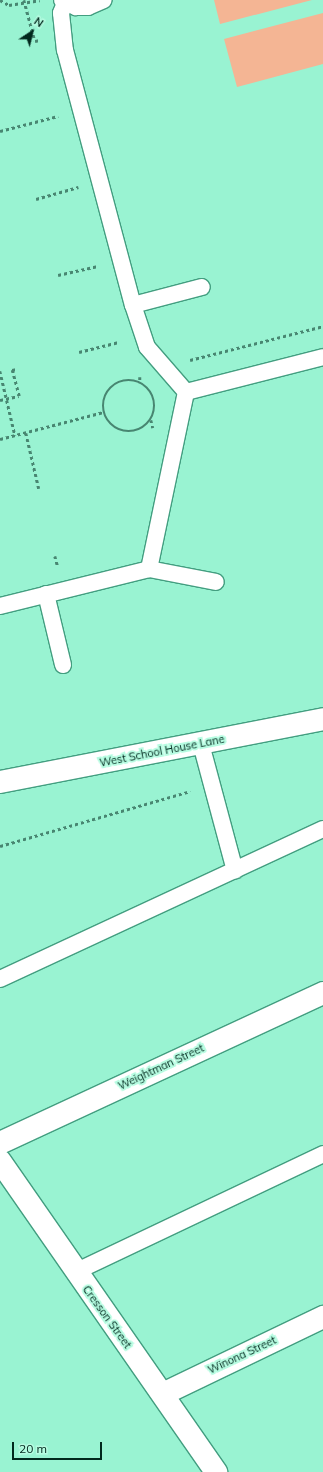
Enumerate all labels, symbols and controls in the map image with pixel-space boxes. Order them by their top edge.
north arrow [12,12,52,52]
text: N [31,14,46,30]
street label: West School House Lane [98,732,226,770]
street label: Weightman Street [116,1041,206,1093]
street label: Cresson Street [80,1283,134,1351]
street label: Winona Street [206,1333,278,1377]
scale bar [14,1434,104,1460]
text: 20 m [19,1441,47,1456]

